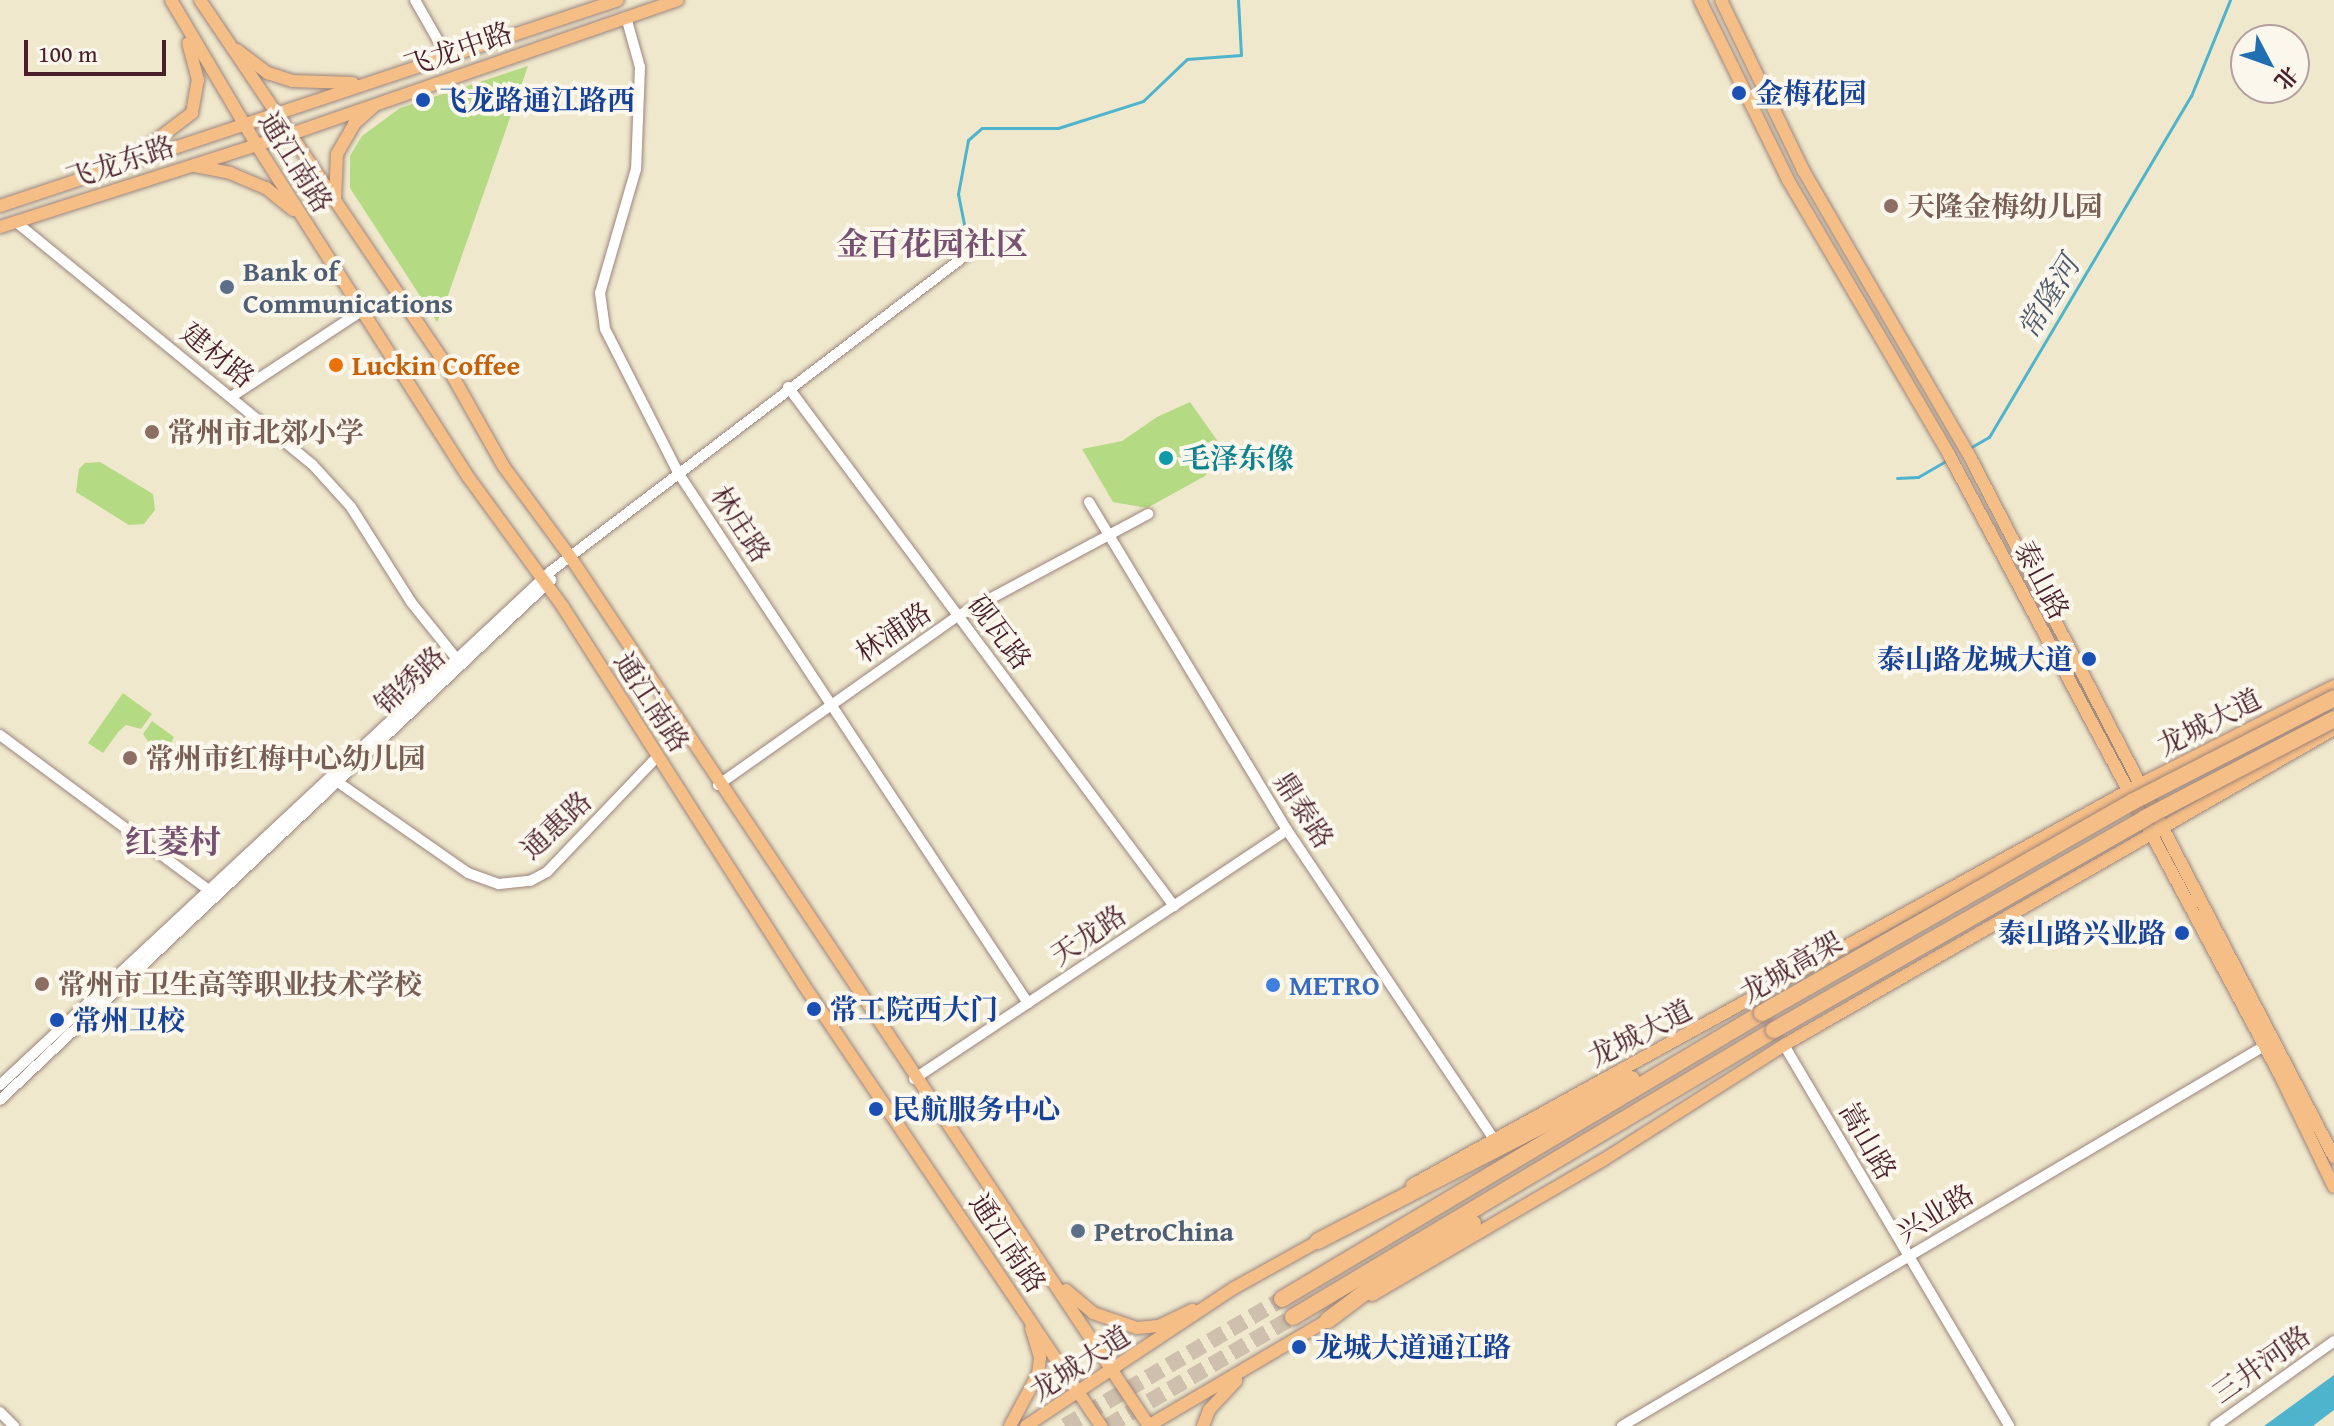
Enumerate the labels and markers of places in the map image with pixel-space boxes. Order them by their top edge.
place label: 金梅花园 [1755,76,1867,110]
place label: 飞龙路通江路西 [439,83,635,117]
marker: 金梅花园 [1730,84,1748,102]
marker: 飞龙路通江路西 [414,91,432,109]
place label: 天隆金梅幼儿园 [1907,189,2103,223]
marker: 天隆金梅幼儿园 [1882,197,1900,215]
place label: Bank of Communications [243,254,453,320]
marker: Bank of Communications [218,278,236,296]
place label: Luckin Coffee [352,348,520,382]
marker: Luckin Coffee [327,356,345,374]
place label: 常州市北郊小学 [168,415,364,449]
marker: 常州市北郊小学 [143,423,161,441]
place label: 毛泽东像 [1182,441,1294,475]
marker: 毛泽东像 [1157,449,1175,467]
place label: 泰山路龙城大道 [1877,642,2073,676]
marker: 泰山路龙城大道 [2080,650,2098,668]
place label: 常州市红梅中心幼儿园 [146,741,426,775]
marker: 常州市红梅中心幼儿园 [121,749,139,767]
place label: 泰山路兴业路 [1998,916,2166,950]
marker: 泰山路兴业路 [2173,924,2191,942]
place label: 常州市卫生高等职业技术学校 [58,967,422,1001]
place label: METRO [1289,968,1380,1002]
marker: 常州市卫生高等职业技术学校 [33,975,51,993]
marker: METRO [1264,976,1282,994]
place label: 常工院西大门 [830,992,998,1026]
marker: 常工院西大门 [805,1000,823,1018]
place label: 常州卫校 [73,1003,185,1037]
marker: 常州卫校 [48,1011,66,1029]
place label: 民航服务中心 [892,1092,1060,1126]
marker: 民航服务中心 [867,1100,885,1118]
place label: PetroChina [1094,1214,1234,1248]
marker: PetroChina [1069,1222,1087,1240]
place label: 龙城大道通江路 [1315,1330,1511,1364]
marker: 龙城大道通江路 [1290,1338,1308,1356]

